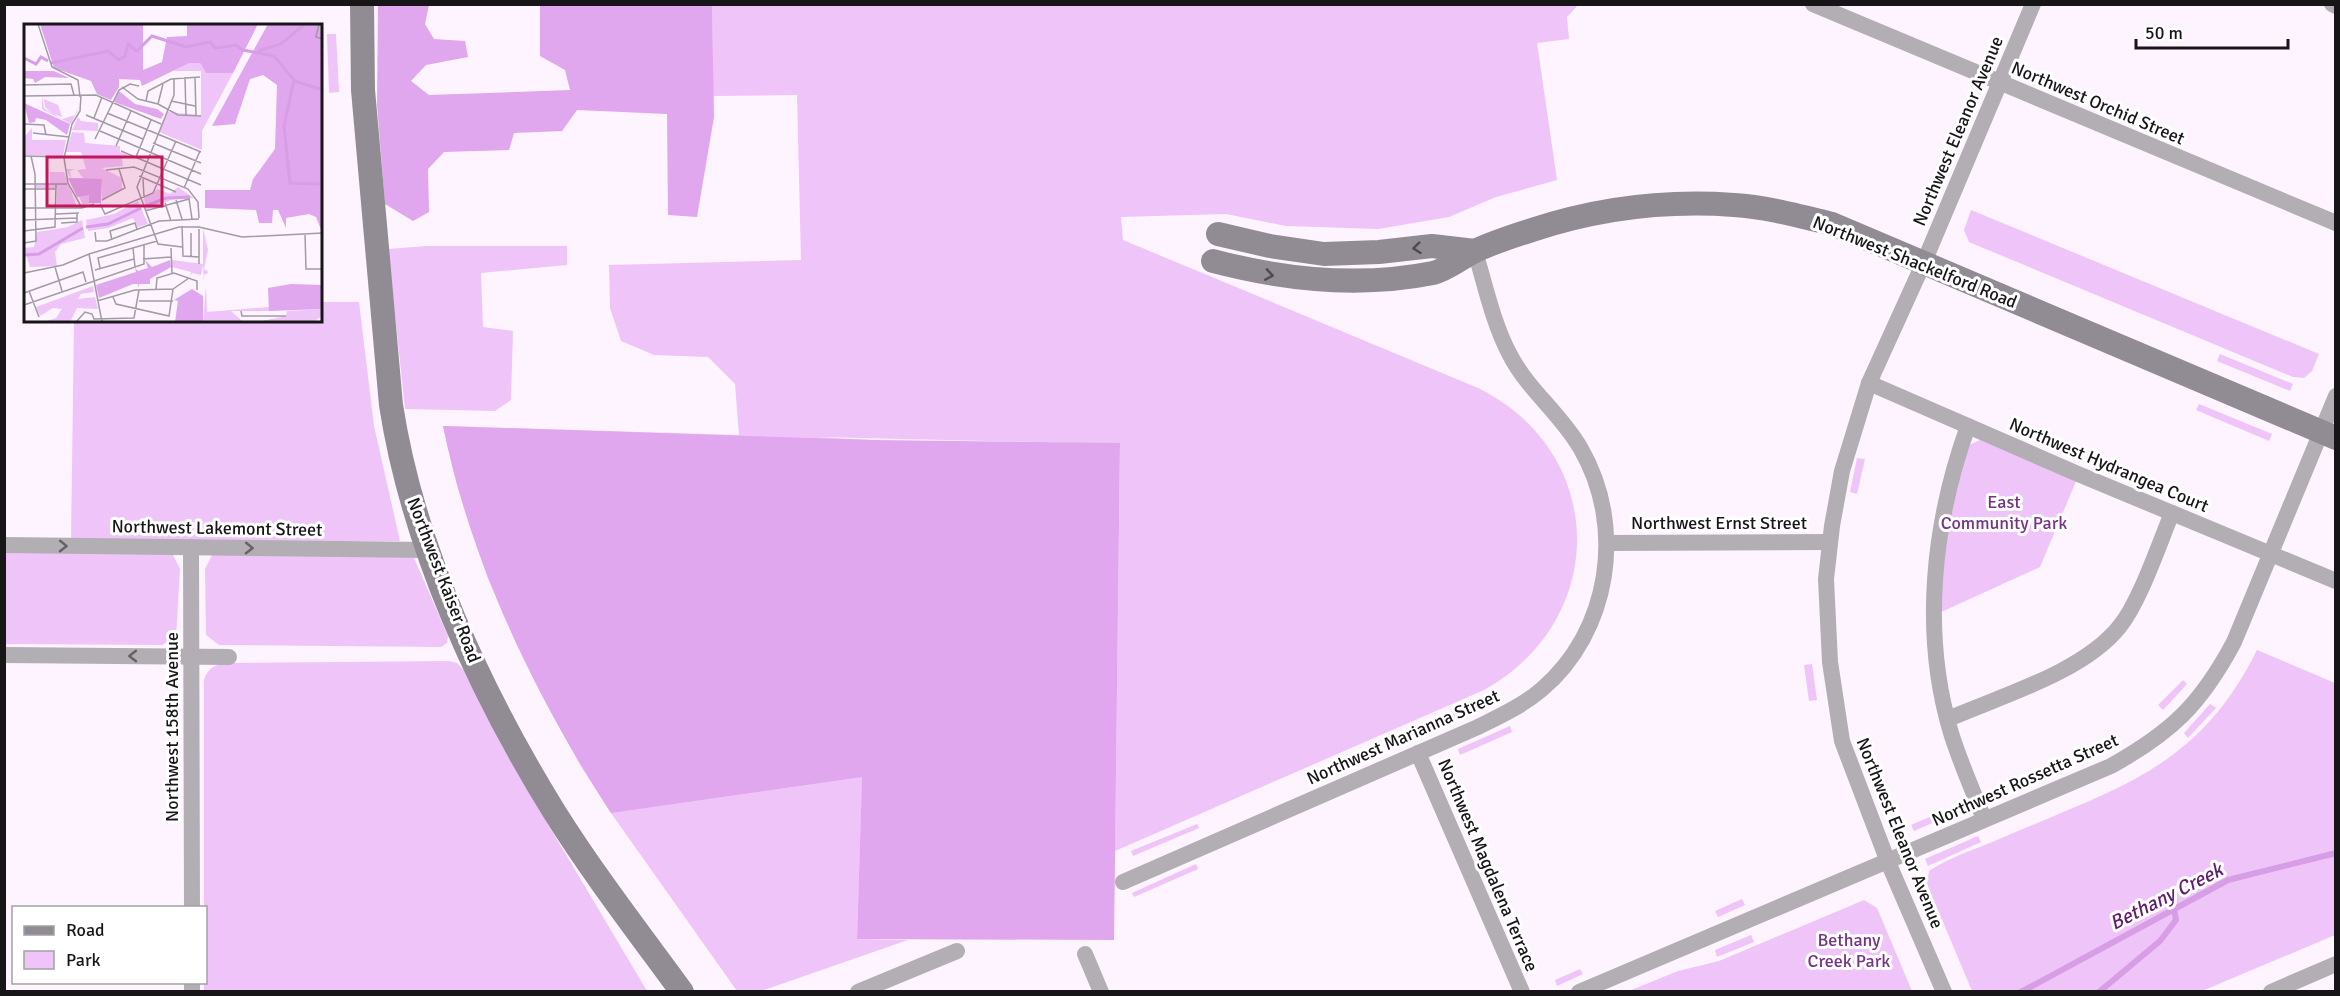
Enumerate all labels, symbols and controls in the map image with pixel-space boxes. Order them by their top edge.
scale bar [2136,12,2288,50]
text: 50 m [2145,22,2183,44]
inset map [24,24,322,322]
street label: Northwest Eleanor Avenue [1908,33,2008,229]
street label: Northwest Orchid Street [2008,57,2188,149]
street label: Northwest Shackelford Road [1810,211,2020,313]
one-way arrow [1413,241,1422,254]
one-way arrow [1264,268,1274,281]
street label: Northwest Hydrangea Court [2006,413,2212,517]
park label: East Community Park [1941,491,2067,534]
street label: Northwest Kaiser Road [402,494,486,666]
street label: Northwest Ernst Street [1631,512,1807,534]
street label: Northwest Lakemont Street [111,515,323,541]
one-way arrow [58,540,67,552]
one-way arrow [245,541,254,554]
street label: Northwest 158th Avenue [161,632,183,822]
one-way arrow [128,650,137,662]
street label: Northwest Marianna Street [1303,685,1503,789]
street label: Northwest Rossetta Street [1928,729,2122,831]
street label: Northwest Eleanor Avenue [1852,734,1948,932]
street label: Northwest Magdalena Terrace [1433,755,1543,975]
water label: Bethany Creek [2105,856,2229,936]
legend [12,906,207,984]
text: Road [66,919,105,941]
park label: Bethany Creek Park [1808,929,1890,972]
text: Park [66,949,101,971]

